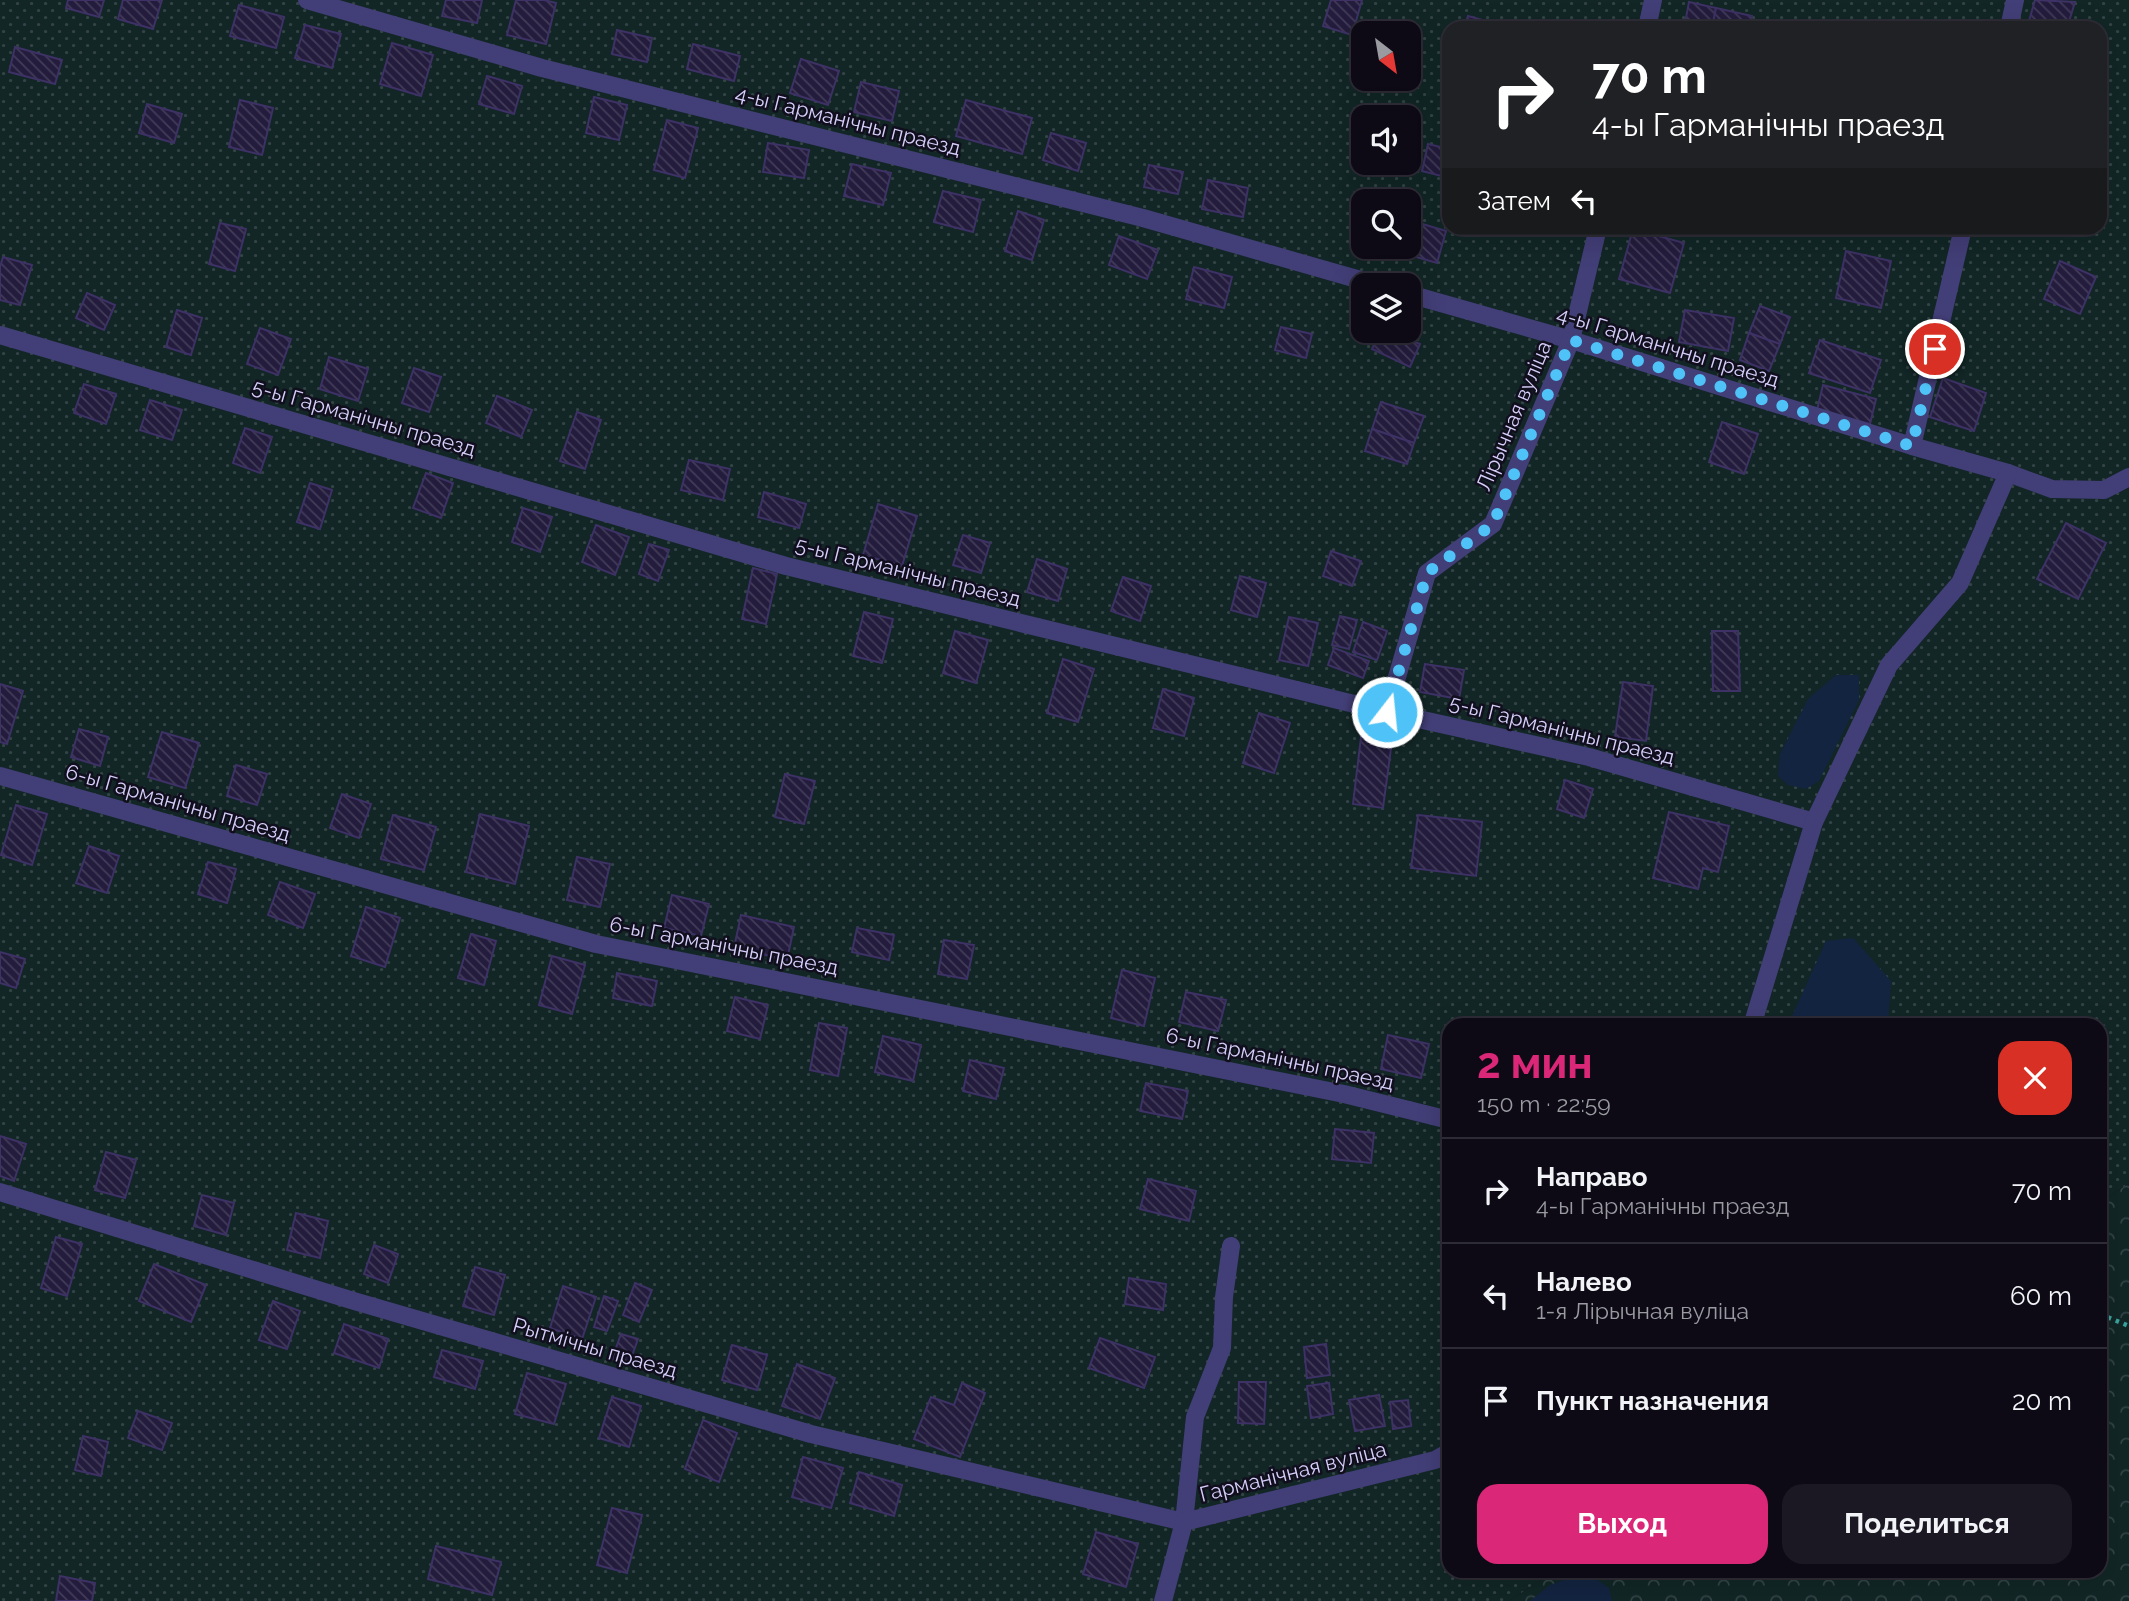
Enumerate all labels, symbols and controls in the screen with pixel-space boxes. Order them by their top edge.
north arrow [1351,21,1421,91]
map controls [1351,21,1421,343]
text: 70 m [1592,47,1707,104]
icon: right [1477,49,1568,140]
street label: 4-ы Гарманічны праезд [733,80,963,161]
button: sound [1351,105,1421,175]
text: 4-ы Гарманічны праезд [1592,106,1944,143]
icon: left [1565,182,1603,220]
text: Затем [1477,186,1551,216]
button: search [1351,189,1421,259]
button: layers [1351,273,1421,343]
street label: 4-ы Гарманічны праезд [1554,301,1782,392]
pin [1905,319,1965,379]
icon: arrive [1916,330,1954,368]
street label: Лірычная вуліца [1471,337,1556,495]
street label: 5-ы Гарманічны праезд [250,374,479,461]
street label: 5-ы Гарманічны праезд [793,531,1023,612]
position arrow [1350,675,1424,749]
street label: 5-ы Гарманічны праезд [1447,689,1677,770]
street label: 6-ы Гарманічны праезд [63,758,293,847]
street label: 6-ы Гарманічны праезд [608,911,841,980]
street label: 6-ы Гарманічны праезд [1164,1022,1396,1095]
text: 2 мин [1477,1039,1593,1088]
button: close [1998,1041,2072,1115]
text: 150 m · 22:59 [1477,1090,1611,1117]
text: Направо [1536,1162,1647,1192]
icon: right [1477,1172,1515,1210]
text: 70 m [2012,1176,2072,1206]
text: 4-ы Гарманічны праезд [1536,1192,1789,1219]
text: Налево [1536,1267,1632,1297]
icon: left [1477,1277,1515,1315]
text: 60 m [2010,1281,2072,1311]
text: 1-я Лірычная вуліца [1536,1297,1749,1324]
street label: Рытмічны праезд [510,1312,680,1383]
icon: arrive [1477,1382,1515,1420]
text: Пункт назначения [1536,1386,1769,1416]
text: 20 m [2012,1386,2072,1416]
street label: Гарманічная вуліца [1197,1436,1389,1507]
button: Выход [1477,1484,1768,1564]
button: Поделиться [1782,1484,2072,1564]

